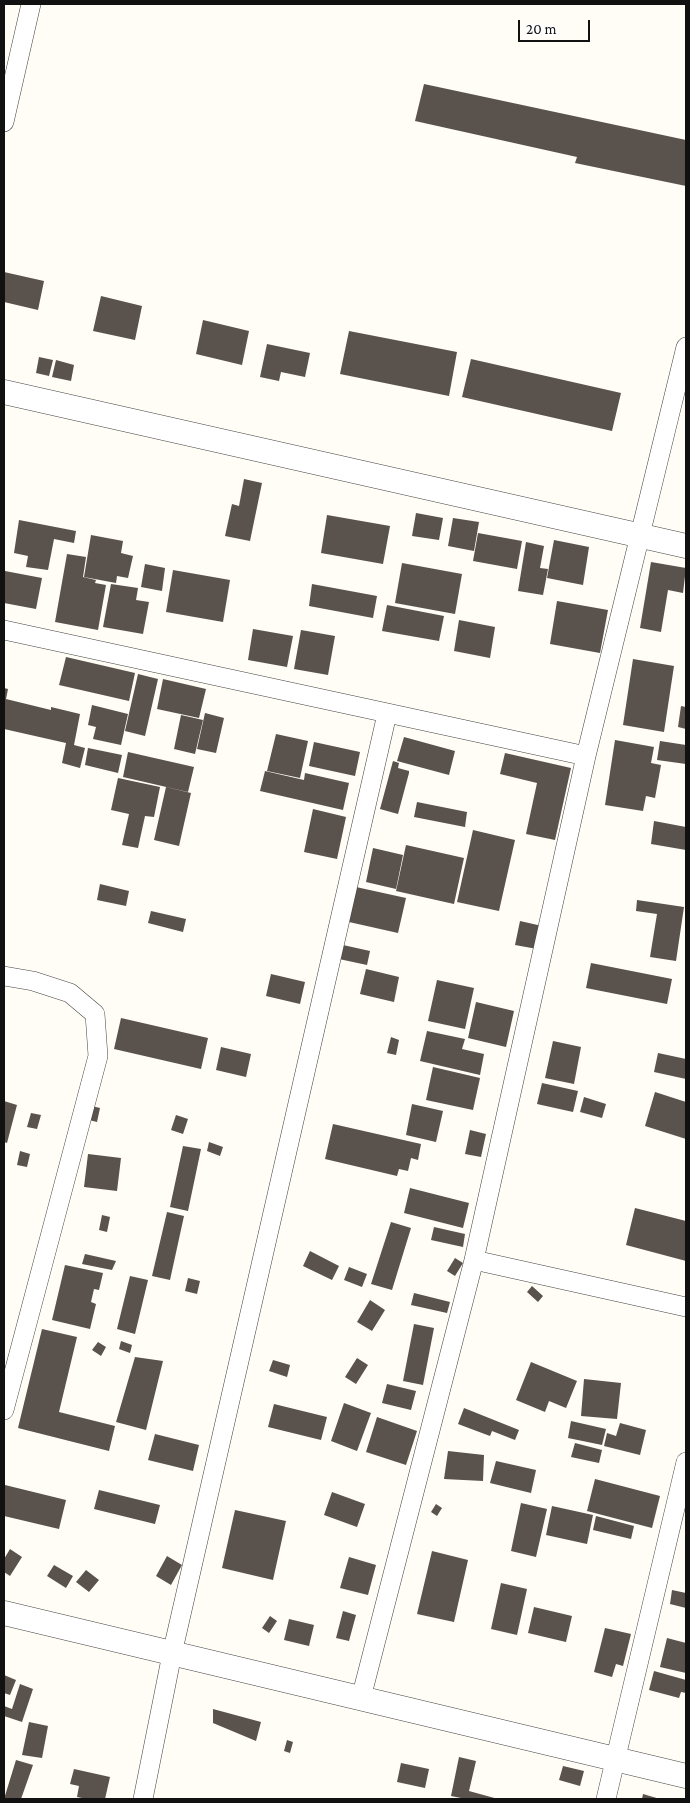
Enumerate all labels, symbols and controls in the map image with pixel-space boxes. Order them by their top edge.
scale bar [520,10,592,42]
text: 20 m [526,21,557,37]

